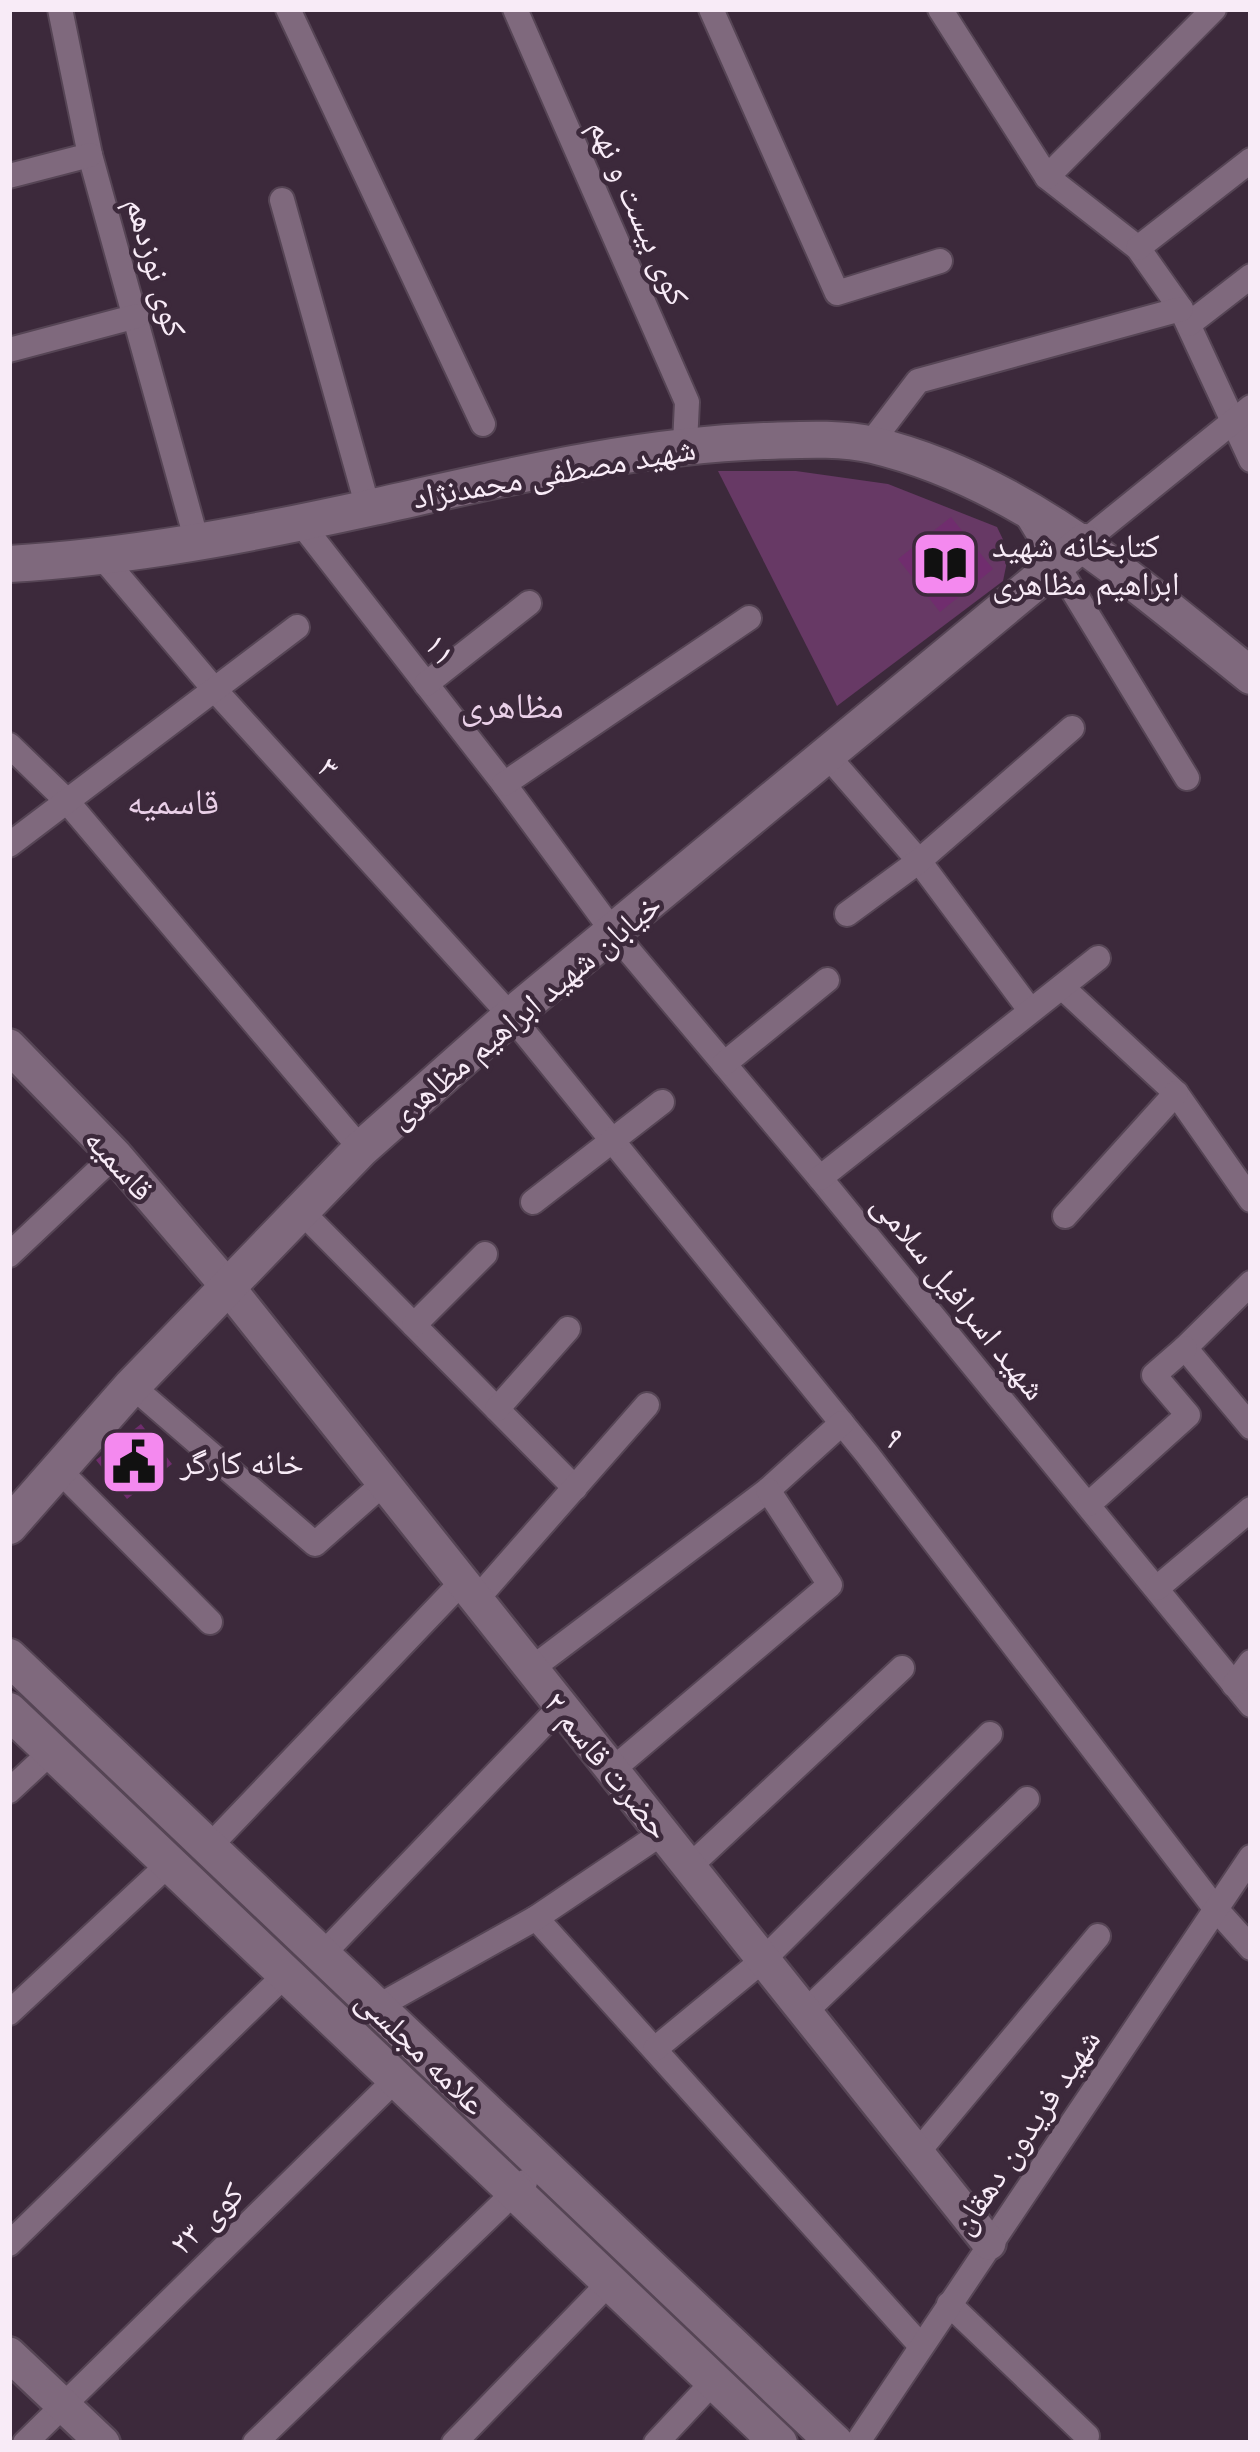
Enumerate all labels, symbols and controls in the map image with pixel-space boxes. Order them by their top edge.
street label: کوی بیست و نهم [578,112,700,313]
street label: کوی نوزدهم [115,192,197,343]
street label: شهید مصطفی محمدنژاد [409,426,699,518]
place label: کتابخانه شهید ابراهیم مظاهری [992,524,1180,606]
library icon: کتابخانه شهید ابراهیم مظاهری [910,529,980,599]
street label: ۱۱ [415,624,467,674]
district label: مظاهری [460,682,564,728]
street label: ۳ [308,747,350,787]
district label: قاسمیه [127,778,219,824]
street label: خیابان شهید ابراهیم مظاهری [378,883,671,1138]
street label: قاسمیه [76,1119,164,1209]
street label: شهید اسرافیل سلامی [864,1184,1056,1408]
street label: ۹ [874,1418,916,1456]
public building icon: خانه کارگر [99,1427,169,1497]
place label: خانه کارگر [179,1441,304,1483]
street label: ۲ حضرت قاسم [534,1682,681,1849]
street label: علامه مجلسی [348,1979,496,2123]
street label: شهید فریدون دهقان [941,2020,1109,2242]
street label: کوی ۲۳ [160,2172,252,2264]

